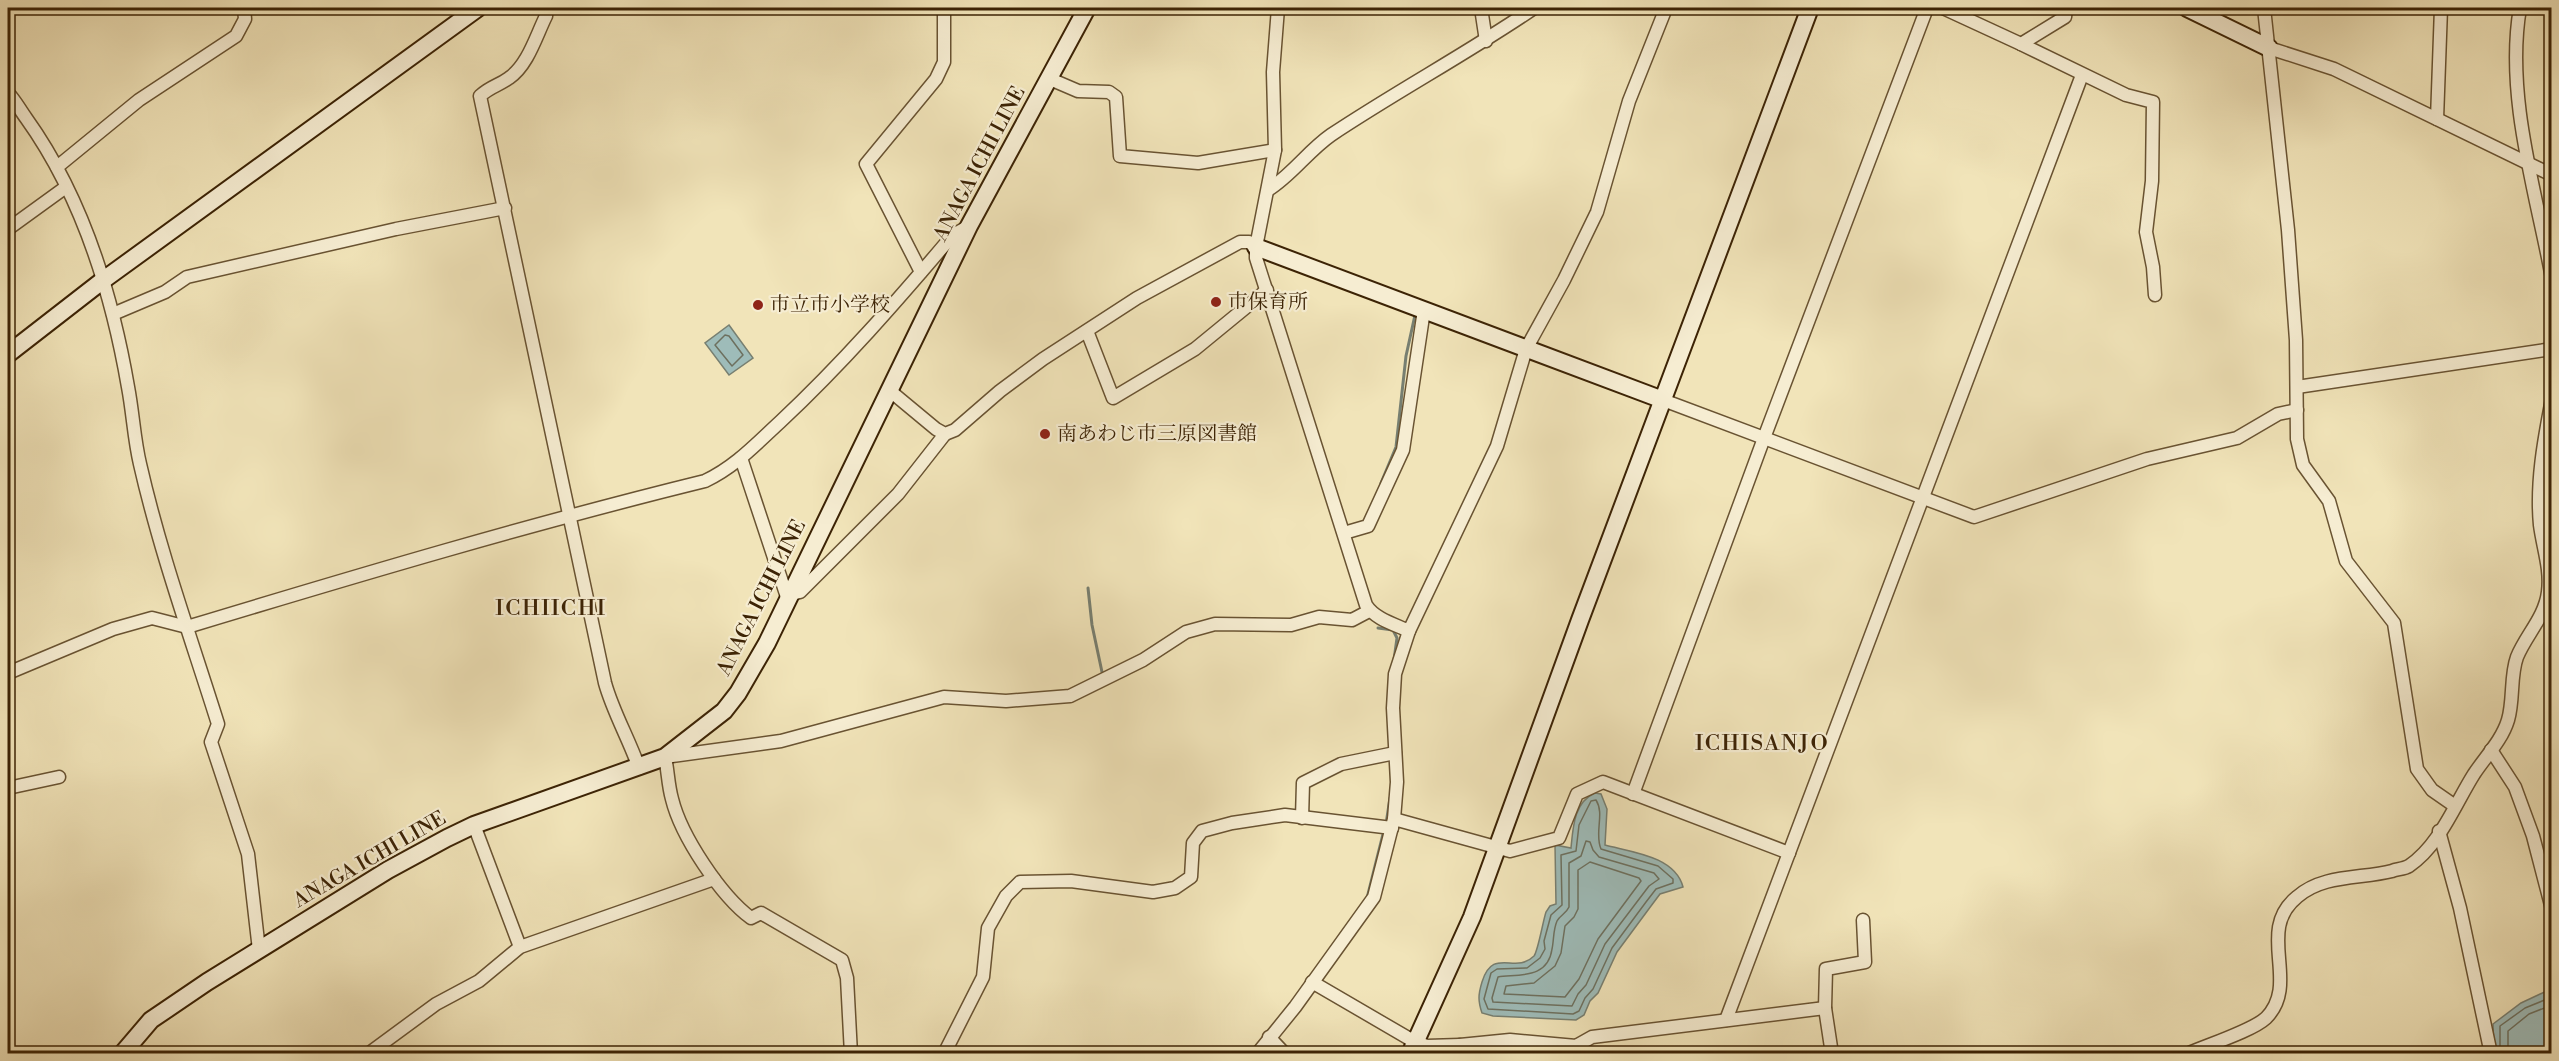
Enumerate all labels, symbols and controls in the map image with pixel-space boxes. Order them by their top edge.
street label: ANAGA ICHI LINE [928,82,1031,247]
place label: 市保育所 [1228,290,1308,315]
place label: 市立市小学校 [770,293,890,318]
marker: 市保育所 [1209,295,1223,309]
marker: 市立市小学校 [751,298,765,312]
place label: 南あわじ市三原図書館 [1057,422,1257,447]
marker: 南あわじ市三原図書館 [1038,427,1052,441]
street label: ANAGA ICHI LINE [711,516,812,681]
district label: ICHIICHI [495,595,607,622]
district label: ICHISANJO [1695,730,1829,757]
street label: ANAGA ICHI LINE [289,806,451,914]

